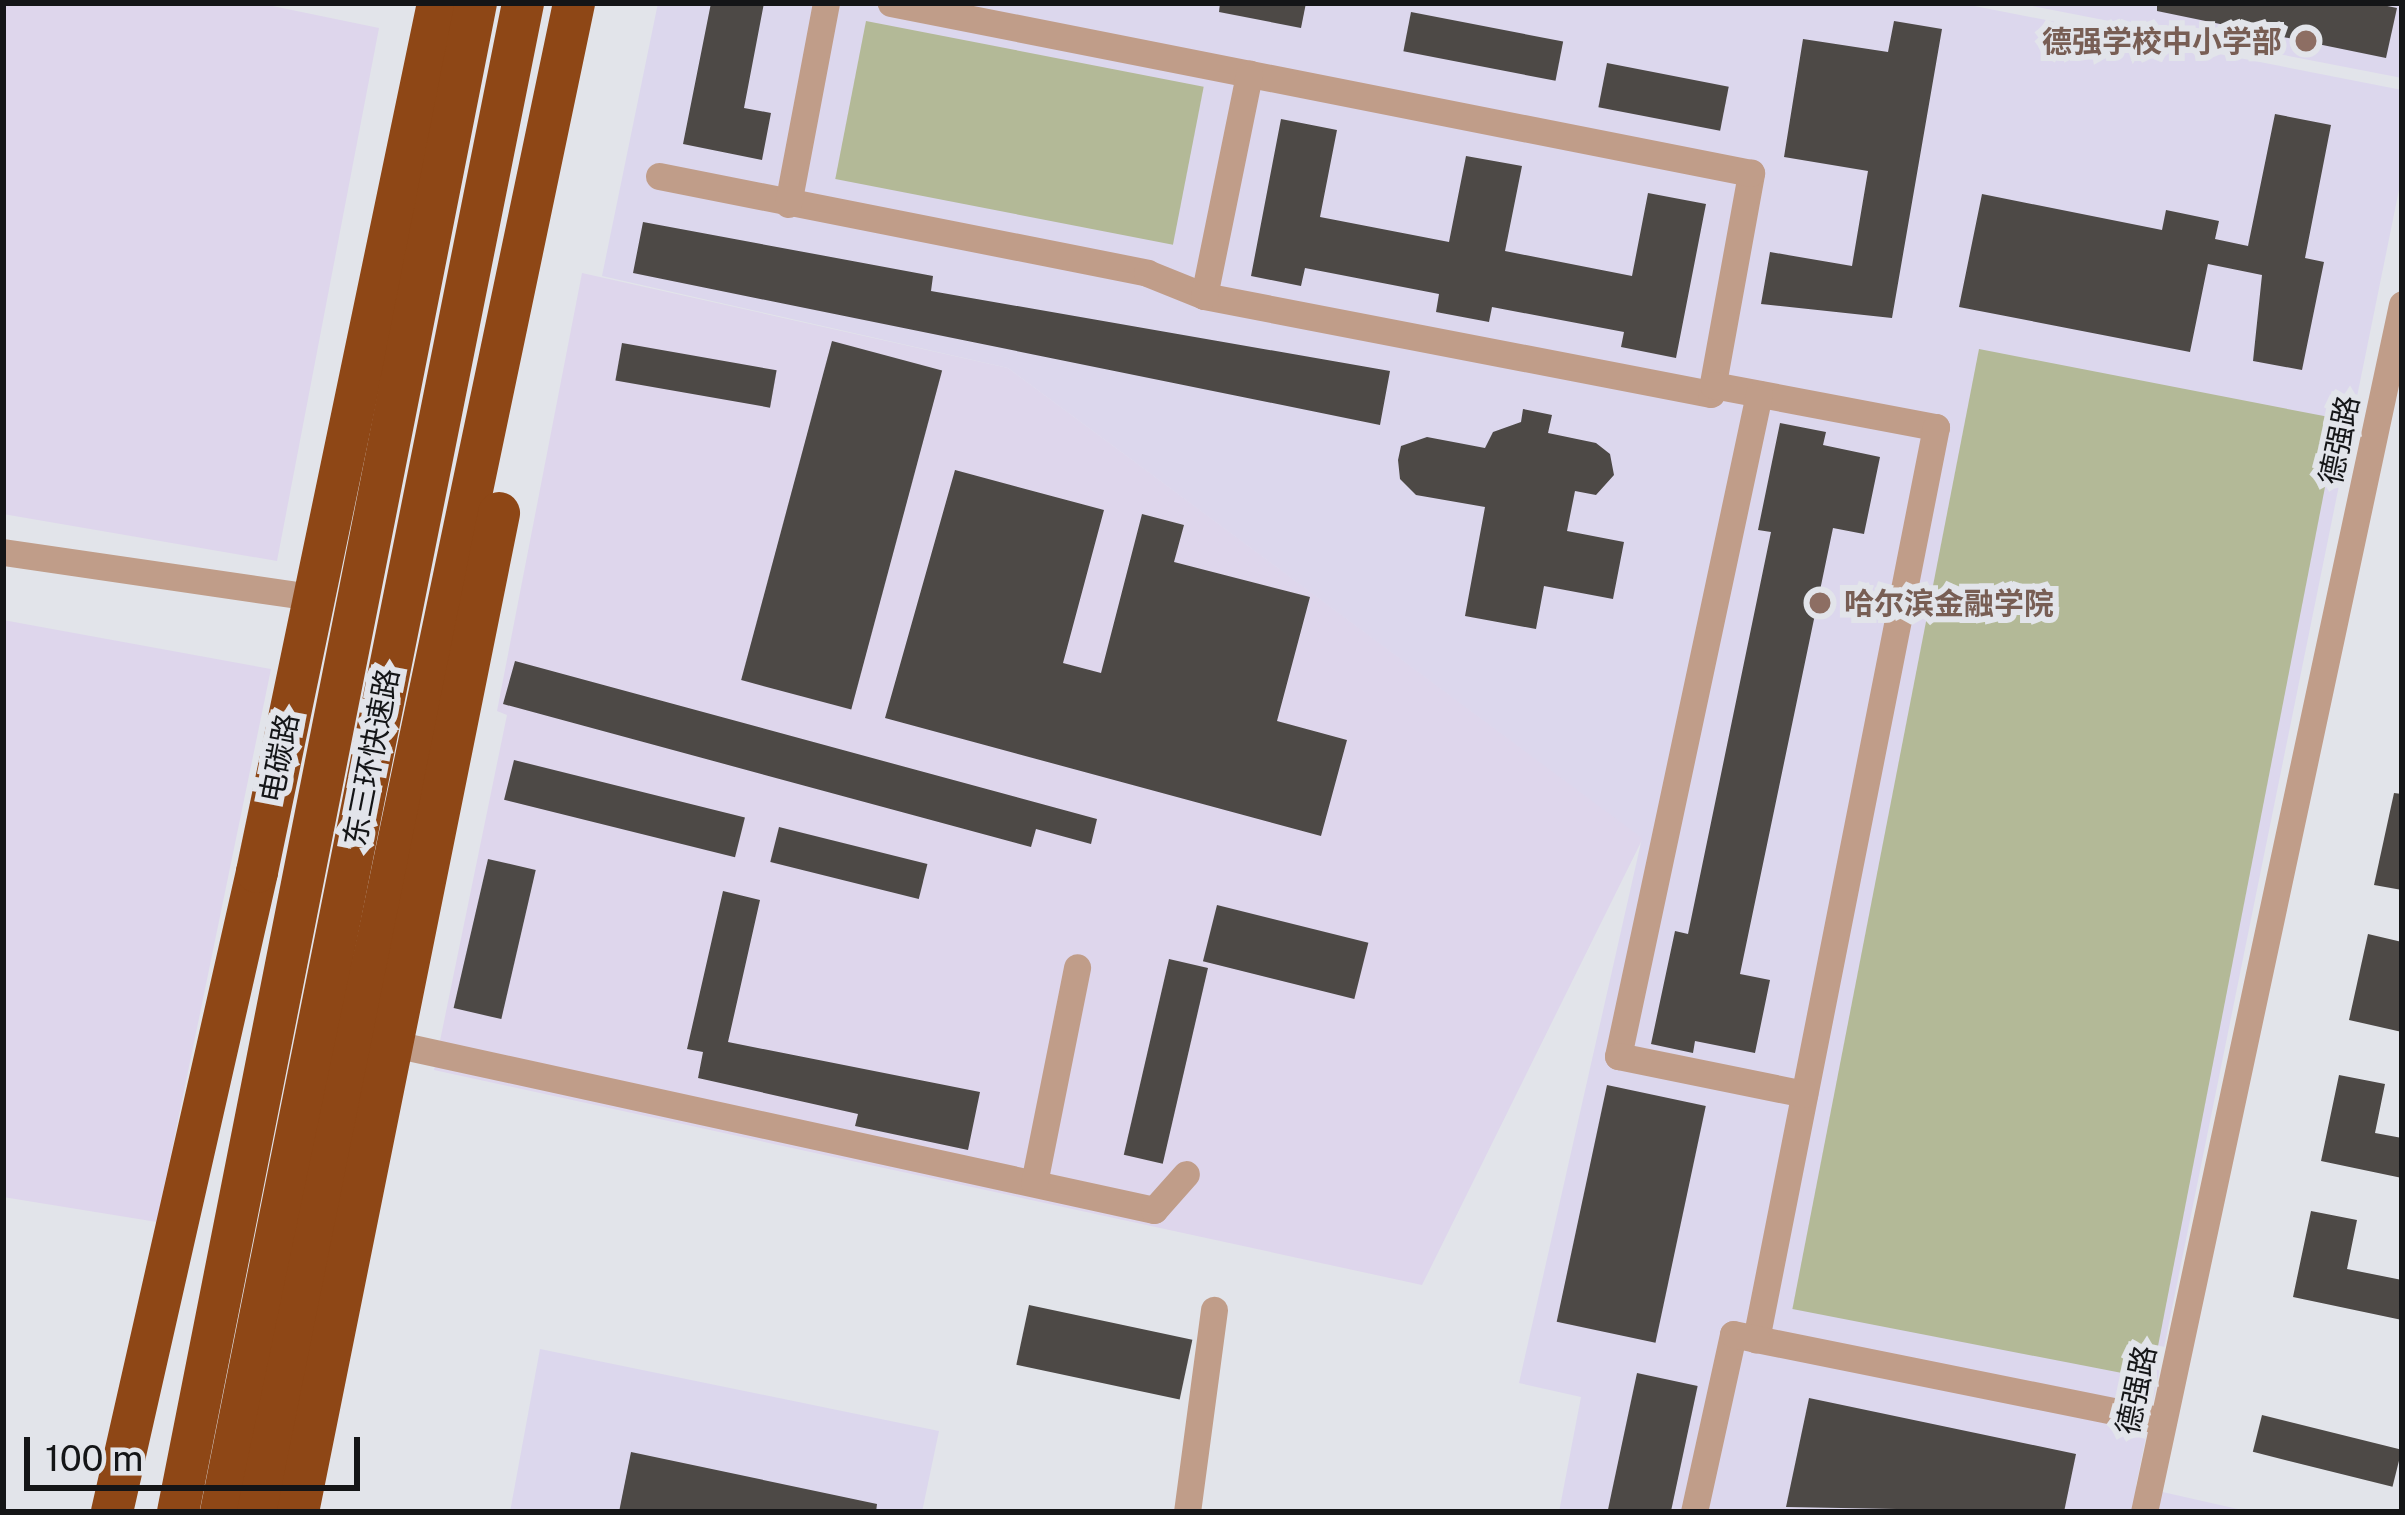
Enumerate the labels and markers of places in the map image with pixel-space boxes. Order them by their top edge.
place label: 德强学校中小学部 [2042,23,2282,59]
marker: 德强学校中小学部 [2293,28,2319,54]
place label: 哈尔滨金融学院 [1844,585,2054,621]
marker: 哈尔滨金融学院 [1807,590,1833,616]

